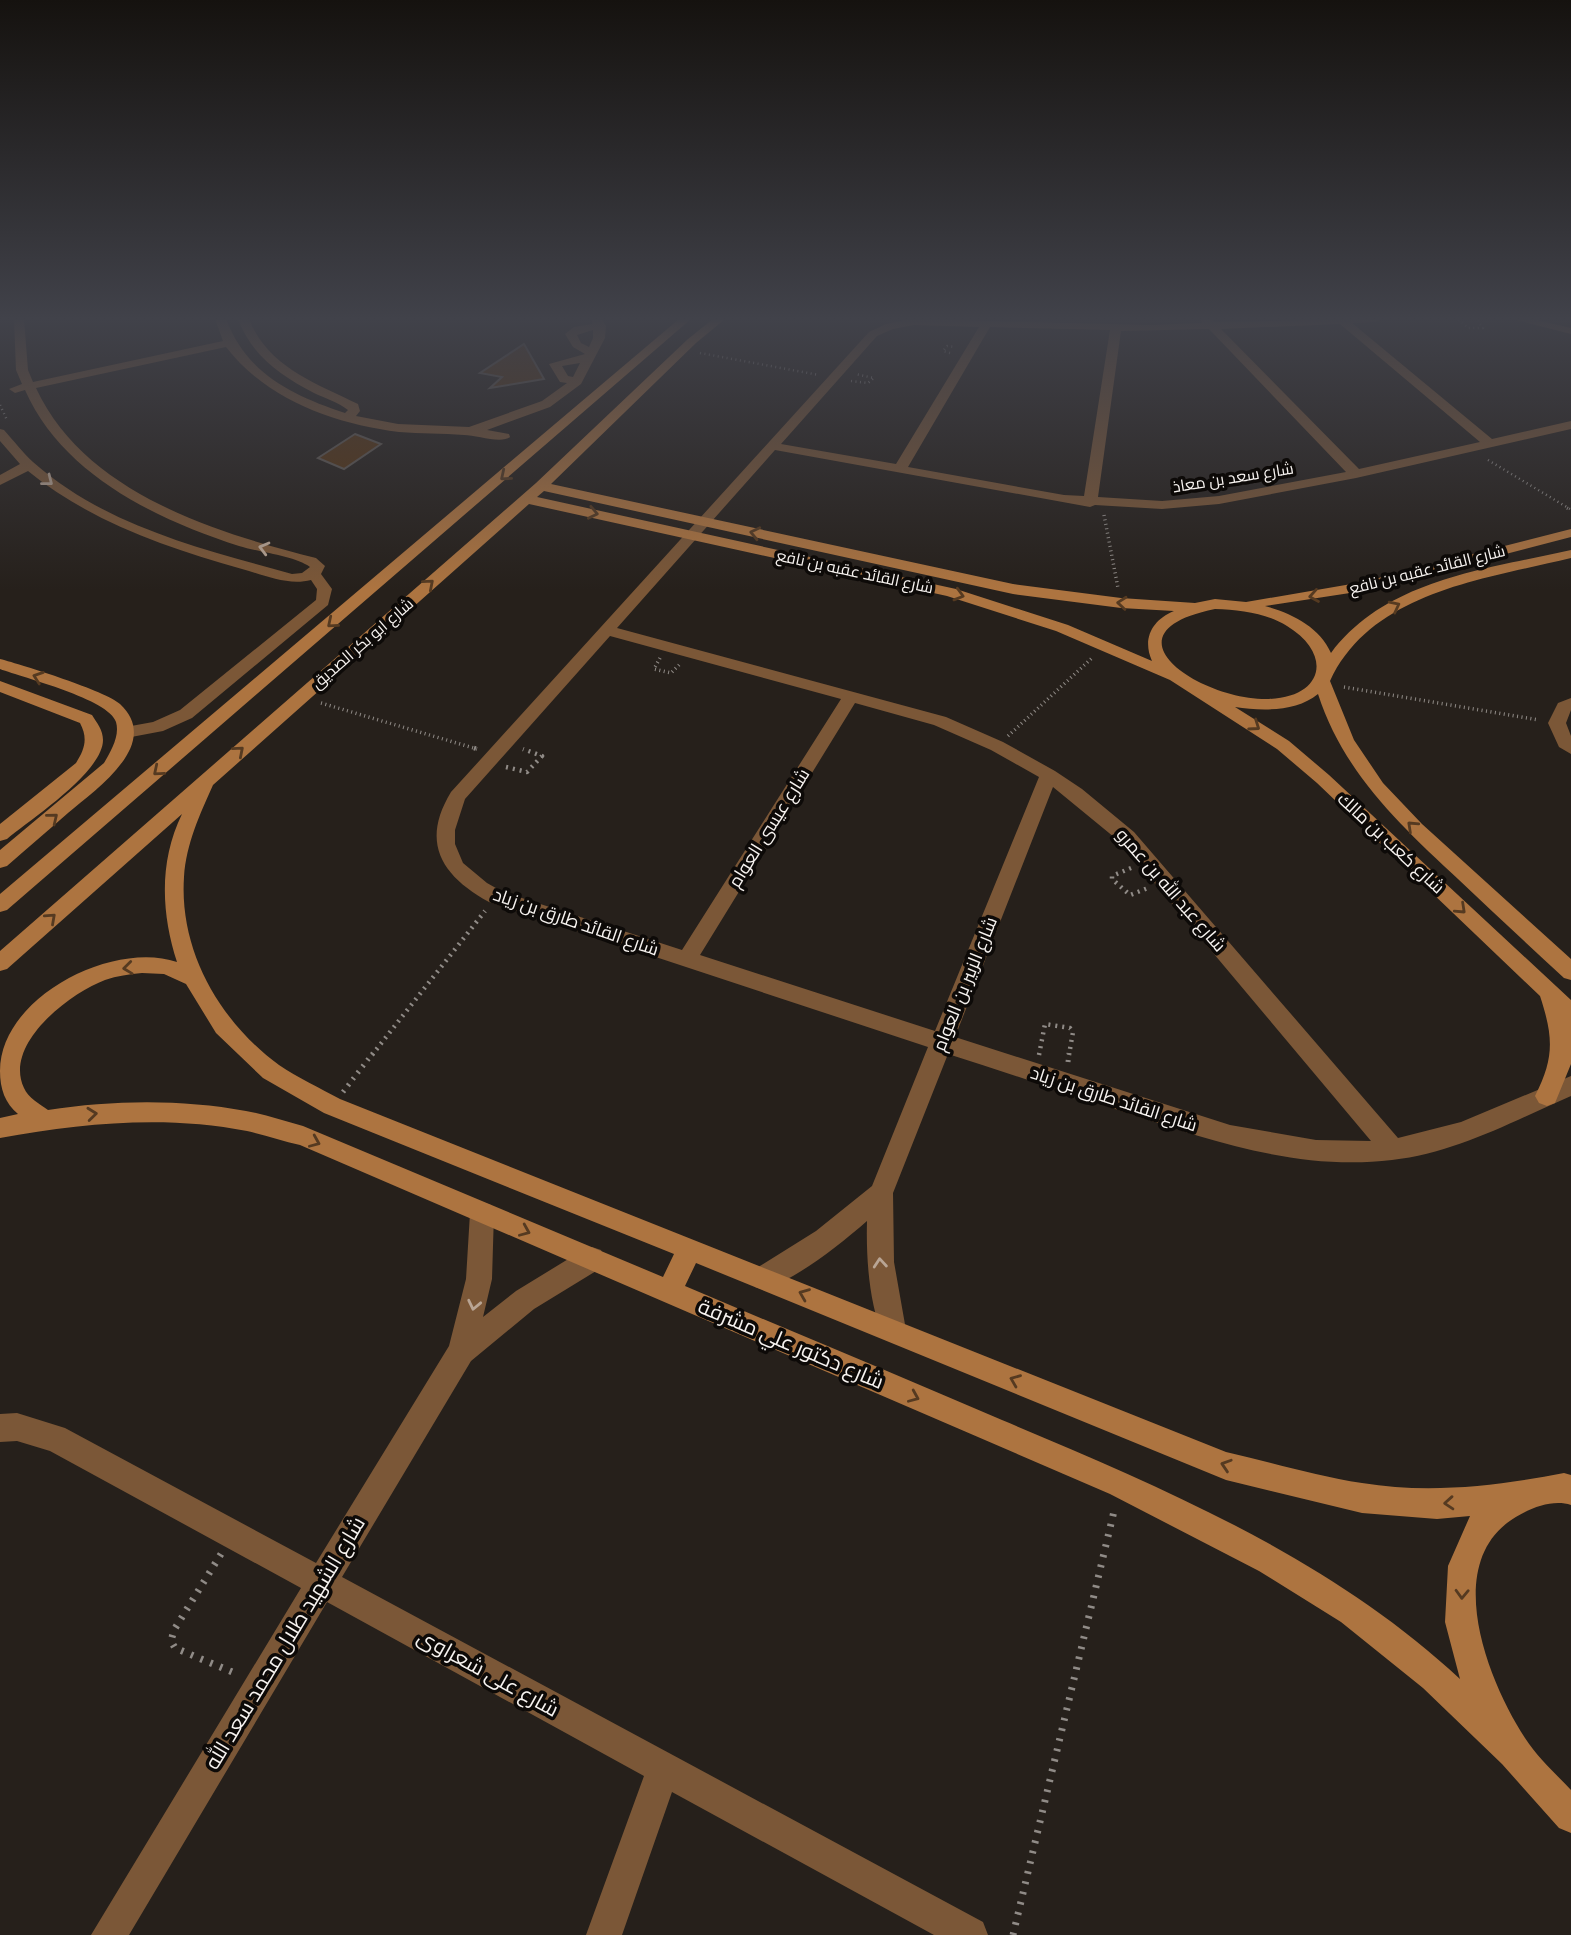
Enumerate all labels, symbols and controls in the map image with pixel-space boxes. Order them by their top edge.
street label: شارع سعد بن معاذ [1171,459,1295,498]
one-way arrow [500,468,513,480]
one-way arrow [41,472,53,485]
one-way arrow [587,505,599,520]
one-way arrow [749,527,761,541]
street label: شارع القائد عقبه بن نافع [1347,541,1508,600]
one-way arrow [258,542,270,556]
street label: شارع القائد عقبه بن نافع [774,546,935,599]
one-way arrow [421,580,434,592]
one-way arrow [953,586,965,601]
one-way arrow [1308,587,1320,602]
street label: شارع ابو بكر الصديق [307,594,419,694]
one-way arrow [1117,596,1128,611]
one-way arrow [1388,600,1400,614]
one-way arrow [327,615,340,627]
one-way arrow [32,672,44,686]
one-way arrow [1247,718,1260,730]
one-way arrow [231,747,244,759]
one-way arrow [154,763,167,775]
street label: شارع عيسى العوام [724,764,815,892]
street label: شارع كعب بن مالك [1332,788,1449,899]
one-way arrow [45,813,57,826]
one-way arrow [1407,822,1420,834]
street label: شارع عبد الله بن عمرو [1111,823,1231,957]
street label: شارع القائد طارق بن زياد [490,883,662,962]
one-way arrow [1453,901,1466,914]
one-way arrow [43,914,56,926]
street label: شارع الزبير بن العوام [928,914,1003,1055]
one-way arrow [122,960,134,975]
street label: شارع القائد طارق بن زياد [1028,1062,1200,1137]
one-way arrow [86,1107,97,1122]
one-way arrow [309,1133,321,1147]
one-way arrow [518,1222,530,1236]
one-way arrow [873,1258,888,1269]
one-way arrow [798,1289,810,1303]
street label: شارع دكتور علي مشرفة [693,1294,887,1398]
one-way arrow [467,1299,482,1311]
one-way arrow [1009,1374,1021,1388]
one-way arrow [907,1389,919,1403]
one-way arrow [1220,1458,1232,1473]
one-way arrow [1443,1495,1454,1510]
street label: شارع الشهيد طلال محمد سعد الله [198,1511,372,1775]
one-way arrow [1454,1589,1469,1600]
street label: شارع على شعراوى [412,1624,563,1723]

